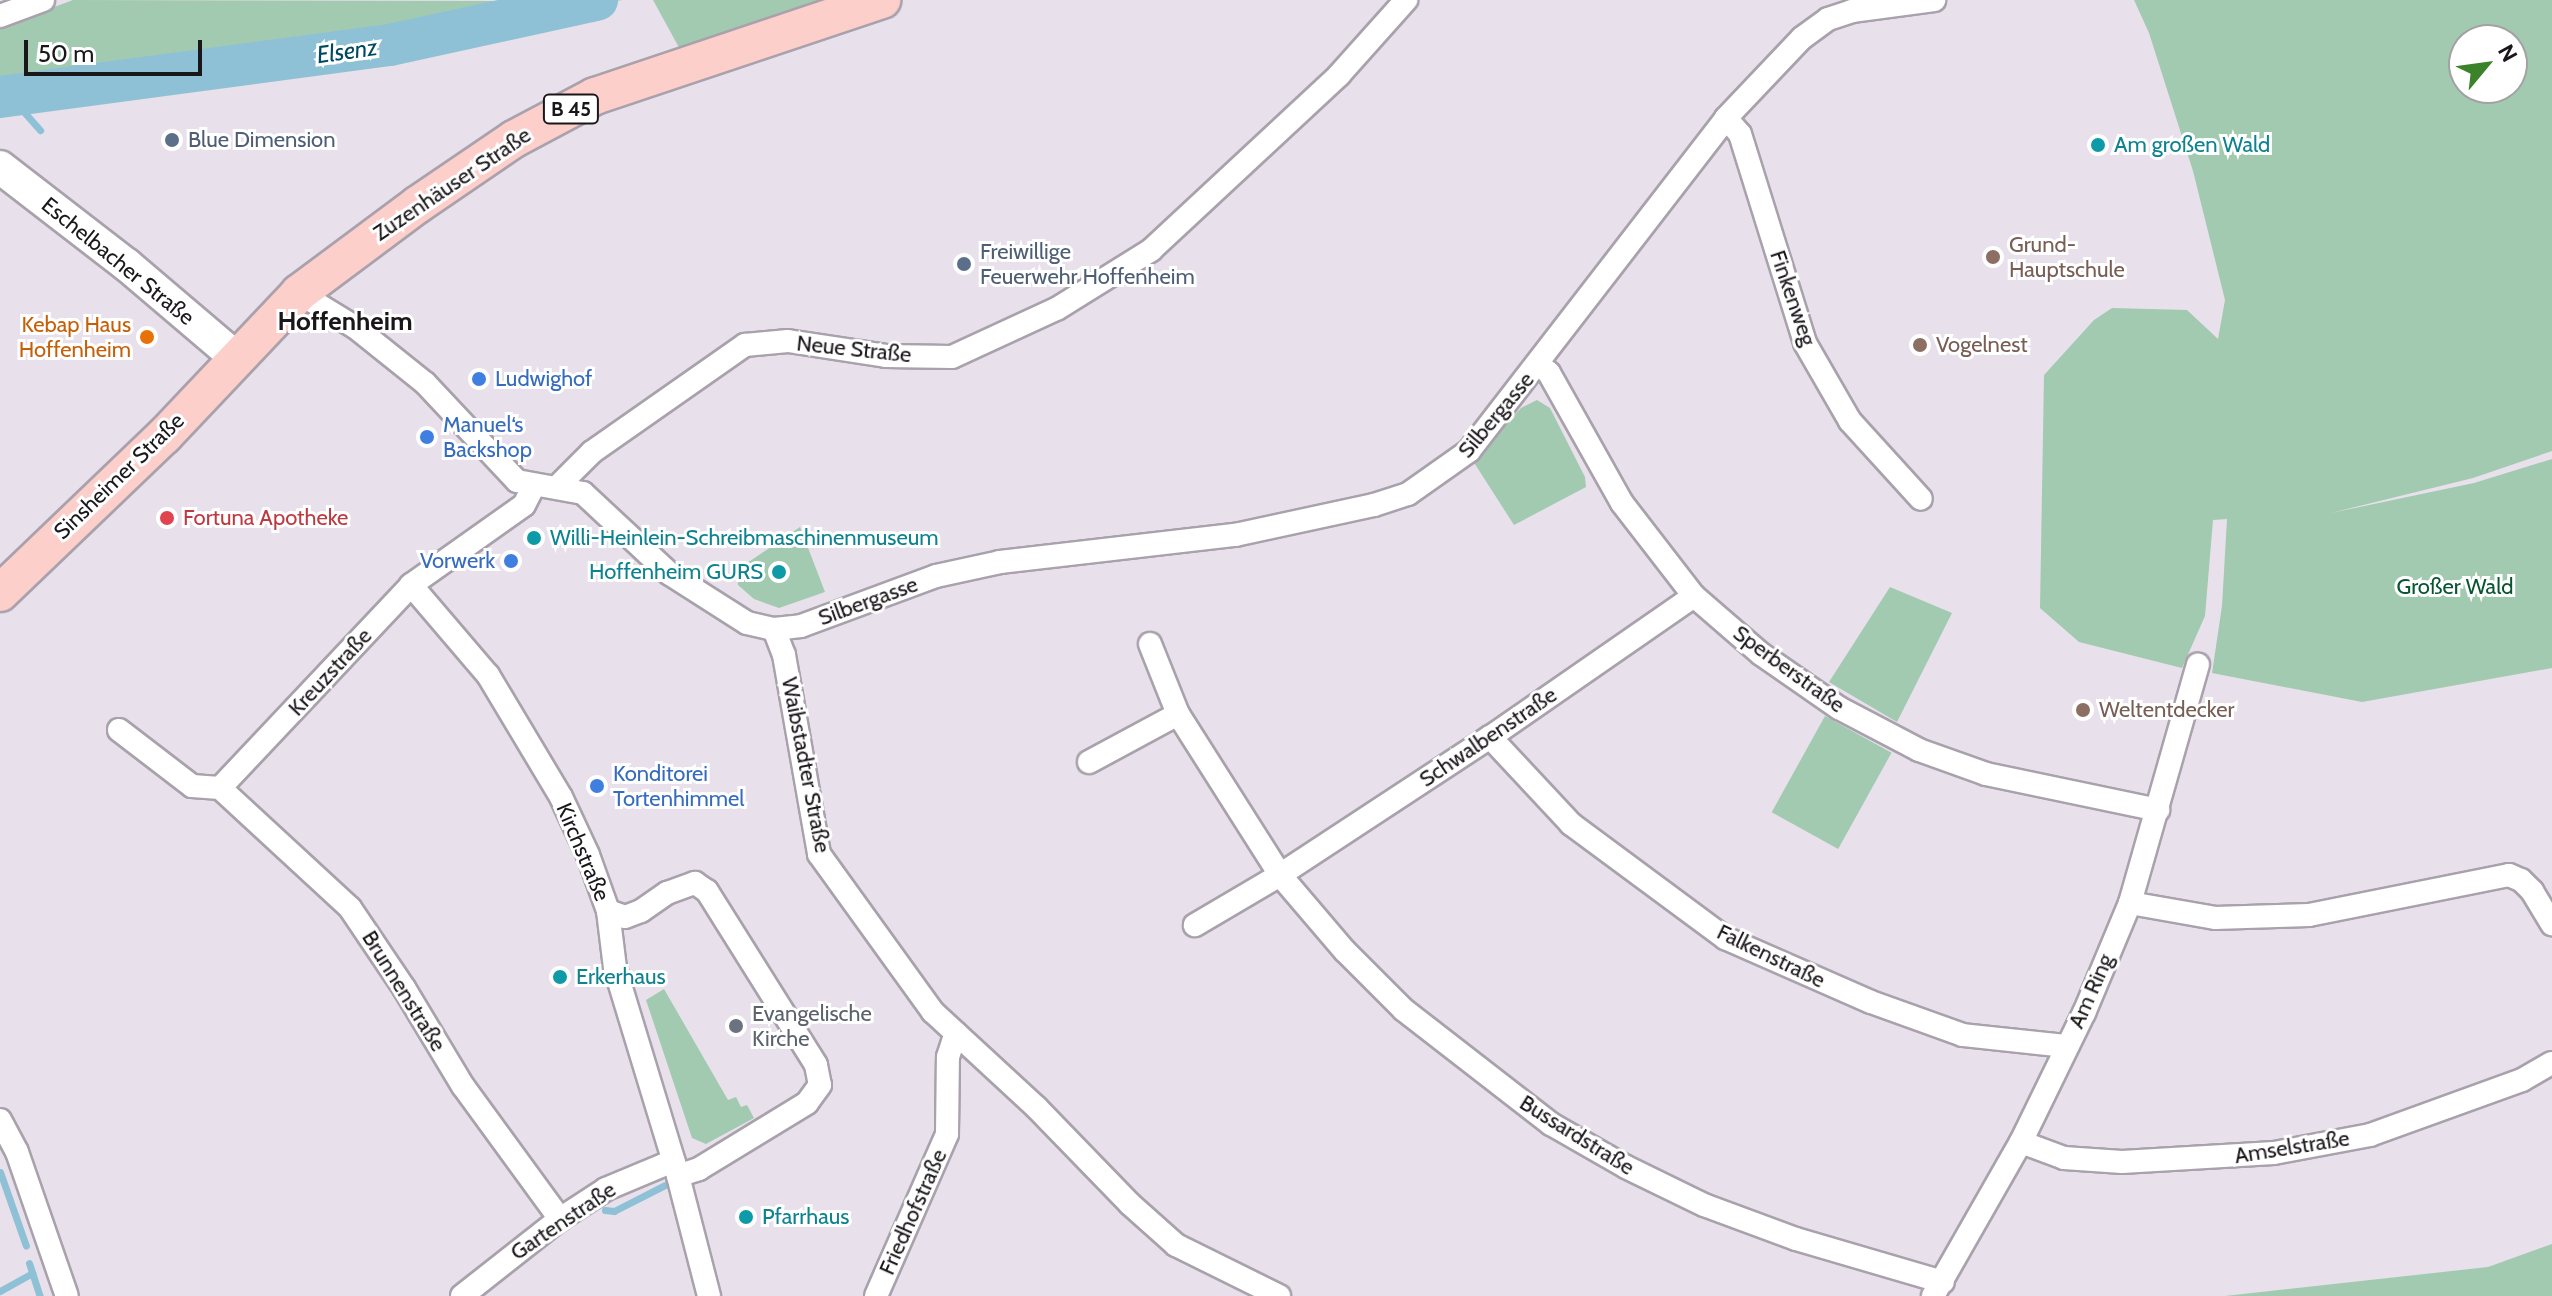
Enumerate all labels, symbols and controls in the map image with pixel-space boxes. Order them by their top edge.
scale bar [28,24,206,74]
north arrow [2448,24,2528,104]
water label: Elsenz [315,32,379,70]
text: 50 m [38,39,94,68]
text: N [2492,40,2523,66]
road number: B 45 [541,93,601,125]
street label: Zuzenhäuser Straße [368,122,536,246]
place label: Blue Dimension [188,127,335,153]
marker: Blue Dimension [163,131,181,149]
place label: Am großen Wald [2114,132,2270,158]
marker: Am großen Wald [2089,136,2107,154]
street label: Eschelbacher Straße [36,191,200,331]
place label: Grund- Hauptschule [2009,231,2125,282]
place label: Freiwillige Feuerwehr Hoffenheim [980,238,1195,290]
street label: Finkenweg [1764,247,1822,349]
marker: Grund- Hauptschule [1984,248,2002,266]
marker: Freiwillige Feuerwehr Hoffenheim [955,255,973,273]
district label: Hoffenheim [277,306,413,338]
place label: Kebap Haus Hoffenheim [19,311,131,362]
marker: Kebap Haus Hoffenheim [138,328,156,346]
street label: Neue Straße [795,330,913,368]
place label: Vogelnest [1936,332,2028,358]
marker: Vogelnest [1911,336,1929,354]
place label: Ludwighof [495,366,592,392]
street label: Silbergasse [1453,367,1539,463]
marker: Ludwighof [470,370,488,388]
street label: Sinsheimer Straße [49,407,189,545]
place label: Manuel‘s Backshop [443,411,532,462]
marker: Manuel‘s Backshop [418,428,436,446]
place label: Fortuna Apotheke [183,505,348,531]
marker: Fortuna Apotheke [158,509,176,527]
place label: Willi-Heinlein-Schreibmaschinenmuseum [550,525,939,551]
marker: Willi-Heinlein-Schreibmaschinenmuseum [525,529,543,547]
place label: Vorwerk [420,548,495,574]
marker: Vorwerk [502,552,520,570]
place label: Hoffenheim GURS [589,559,763,585]
marker: Hoffenheim GURS [770,563,788,581]
street label: Silbergasse [815,571,921,631]
park label: Großer Wald [2397,574,2513,600]
street label: Sperberstraße [1728,620,1850,718]
street label: Kreuzstraße [283,623,377,721]
street label: Waibstadter Straße [776,675,836,855]
street label: Schwalbenstraße [1414,681,1562,793]
place label: Weltentdecker [2099,697,2234,723]
marker: Weltentdecker [2074,701,2092,719]
place label: Konditorei Tortenhimmel [613,760,745,812]
marker: Konditorei Tortenhimmel [588,777,606,795]
street label: Kirchstraße [551,799,615,905]
street label: Falkenstraße [1713,919,1829,993]
street label: Brunnenstraße [356,926,452,1056]
street label: Am Ring [2063,950,2119,1032]
place label: Erkerhaus [576,964,666,990]
marker: Erkerhaus [551,968,569,986]
place label: Evangelische Kirche [752,1000,872,1052]
marker: Evangelische Kirche [727,1017,745,1035]
street label: Bussardstraße [1515,1089,1639,1181]
street label: Amselstraße [2233,1125,2351,1169]
street label: Friedhofstraße [874,1145,952,1279]
street label: Gartenstraße [505,1176,621,1266]
place label: Pfarrhaus [762,1204,849,1230]
marker: Pfarrhaus [737,1208,755,1226]

